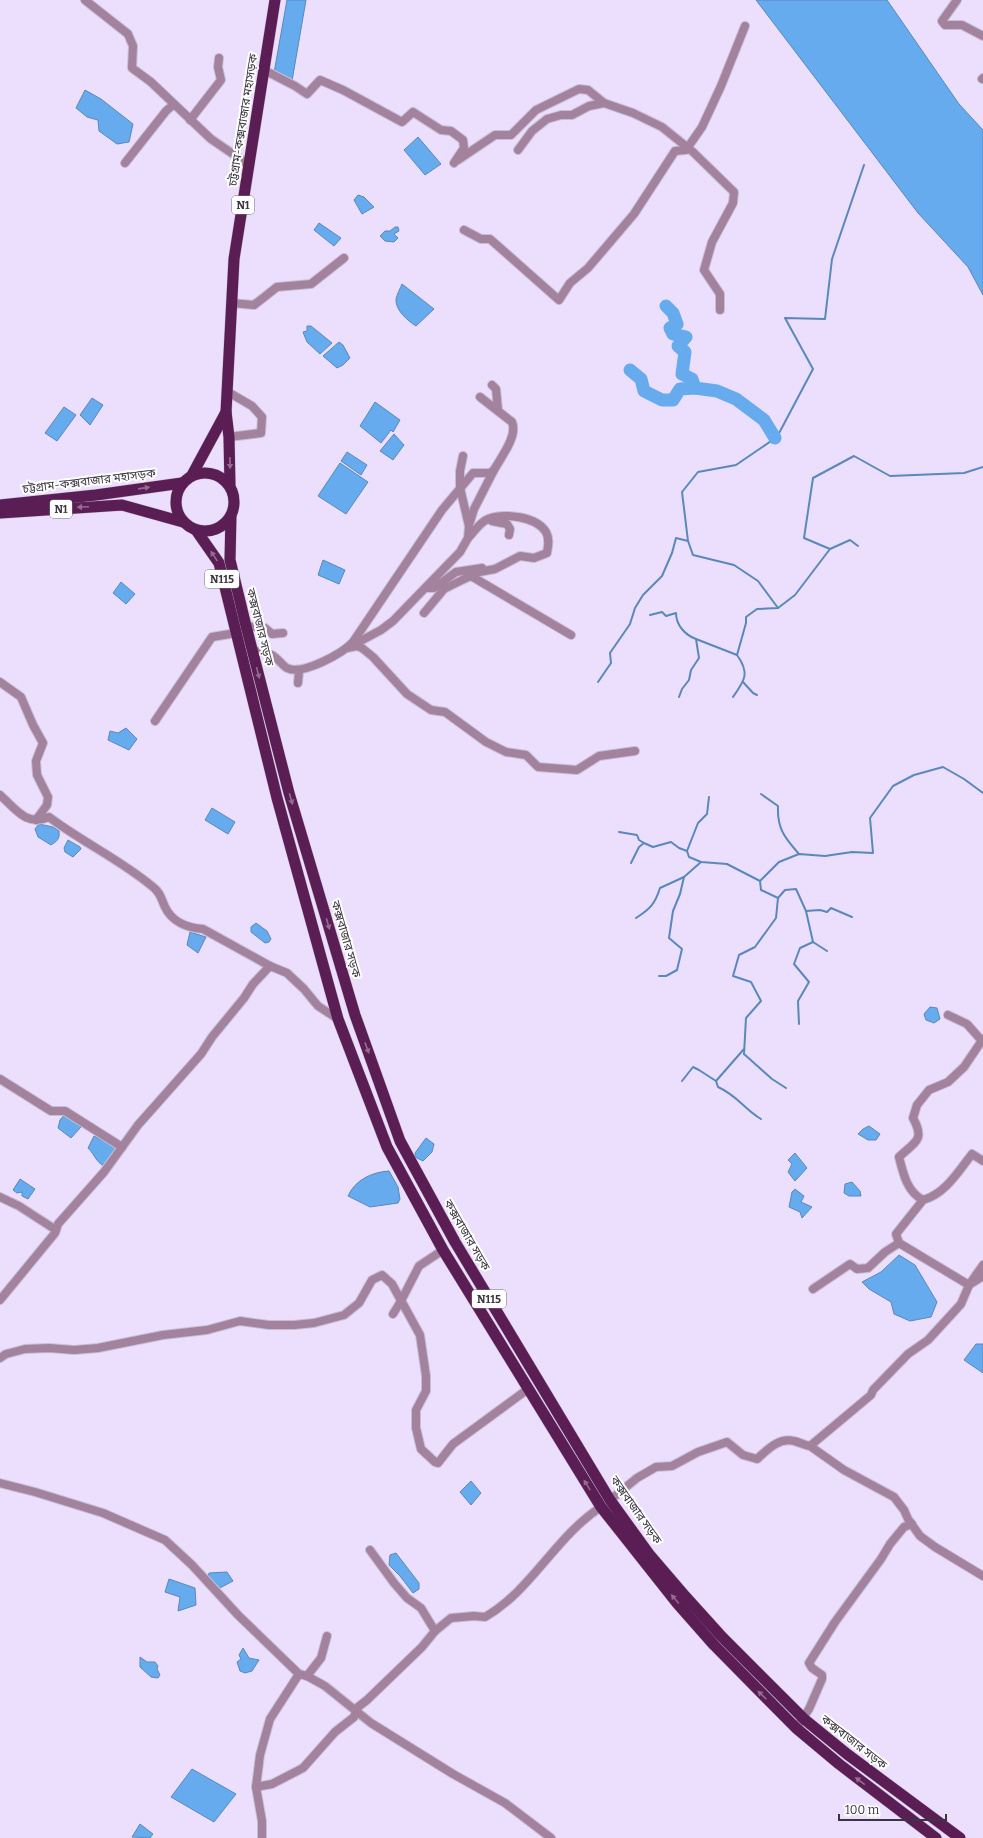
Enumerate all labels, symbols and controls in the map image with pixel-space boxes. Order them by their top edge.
street label: চট্টগ্রাম-কক্সবাজার মহাসড়ক [224,52,260,188]
road number: N1 [232,196,254,214]
one-way arrow [226,457,233,469]
street label: চট্টগ্রাম-কক্সবাজার মহাসড়ক [21,465,157,496]
one-way arrow [138,485,150,491]
road number: N1 [50,500,72,518]
one-way arrow [77,504,89,511]
one-way arrow [210,551,218,561]
road number: N115 [205,570,239,588]
street label: কক্সবাজার সড়ক [243,586,276,668]
one-way arrow [256,667,262,679]
one-way arrow [288,793,294,805]
street label: কক্সবাজার সড়ক [328,898,364,979]
one-way arrow [325,918,331,930]
one-way arrow [364,1042,370,1054]
street label: কক্সবাজার সড়ক [441,1196,493,1273]
road number: N115 [472,1290,506,1308]
street label: কক্সবাজার সড়ক [607,1473,665,1547]
one-way arrow [584,1479,591,1491]
one-way arrow [670,1594,679,1605]
one-way arrow [757,1690,767,1700]
street label: কক্সবাজার সড়ক [818,1711,890,1772]
one-way arrow [855,1776,866,1785]
scale bar [839,1796,946,1822]
text: 100 m [845,1803,880,1817]

